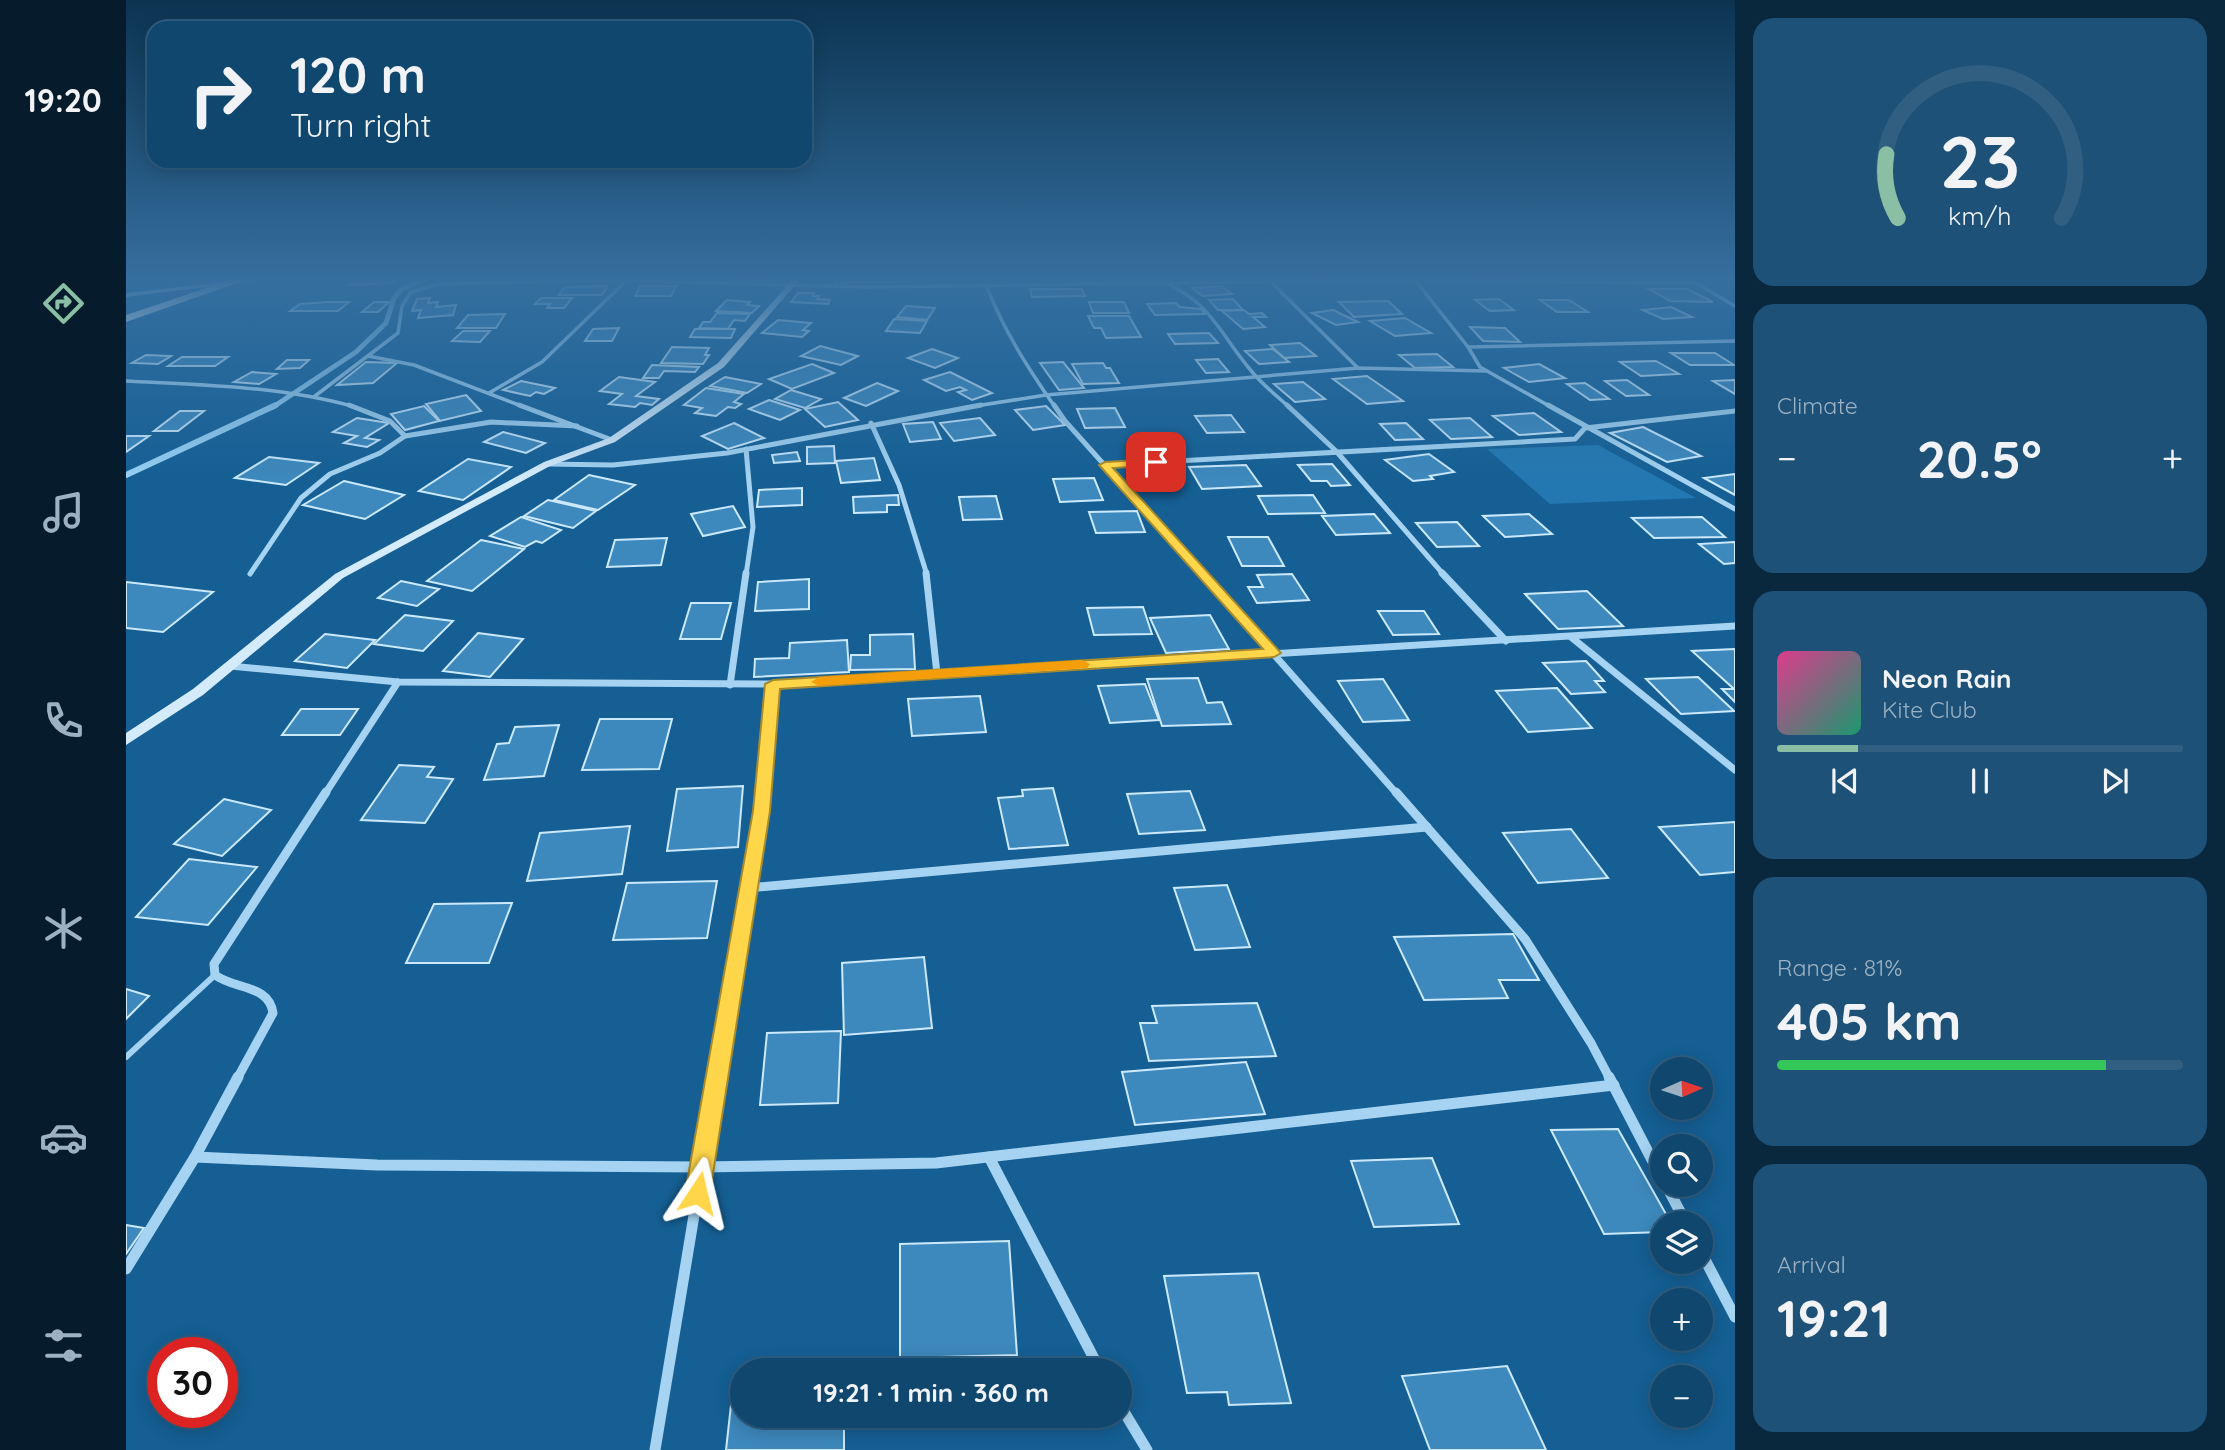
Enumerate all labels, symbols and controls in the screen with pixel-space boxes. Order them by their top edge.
text: 120 m [290,44,426,105]
icon: right [175,49,266,140]
text: 19:20 [24,80,102,120]
text: Turn right [290,105,431,145]
text: 23 [1940,116,2020,207]
text: km/h [1948,200,2012,231]
icon: directions [39,279,88,328]
text: Climate [1777,391,1858,420]
text: 20.5° [1917,426,2042,491]
pin [1126,432,1186,492]
text: − [1777,434,1797,482]
text: + [2162,434,2183,482]
icon: arrive [1137,443,1175,481]
icon: music [39,488,88,537]
text: Neon Rain [1882,662,2011,695]
text: Kite Club [1882,695,1977,724]
icon: phone [39,696,88,745]
icon: previous [1826,762,1864,800]
icon: pause [1961,762,1999,800]
icon: next [2096,762,2134,800]
icon: climate [39,904,88,953]
text: Range · 81% [1777,953,1902,982]
text: 405 km [1777,988,1962,1053]
north arrow [1650,1057,1713,1120]
map controls [1650,1057,1713,1428]
icon: car [39,1113,88,1162]
button: search [1650,1134,1713,1197]
position arrow [661,1156,735,1230]
button: layers [1650,1211,1713,1274]
text: Arrival [1777,1250,1846,1279]
text: 19:21 [1777,1285,1891,1350]
button: + [1650,1288,1713,1351]
icon: filters [39,1321,88,1370]
speed limit sign: 30 [147,1337,238,1428]
button: − [1650,1365,1713,1428]
text: 19:21 · 1 min · 360 m [813,1376,1049,1409]

